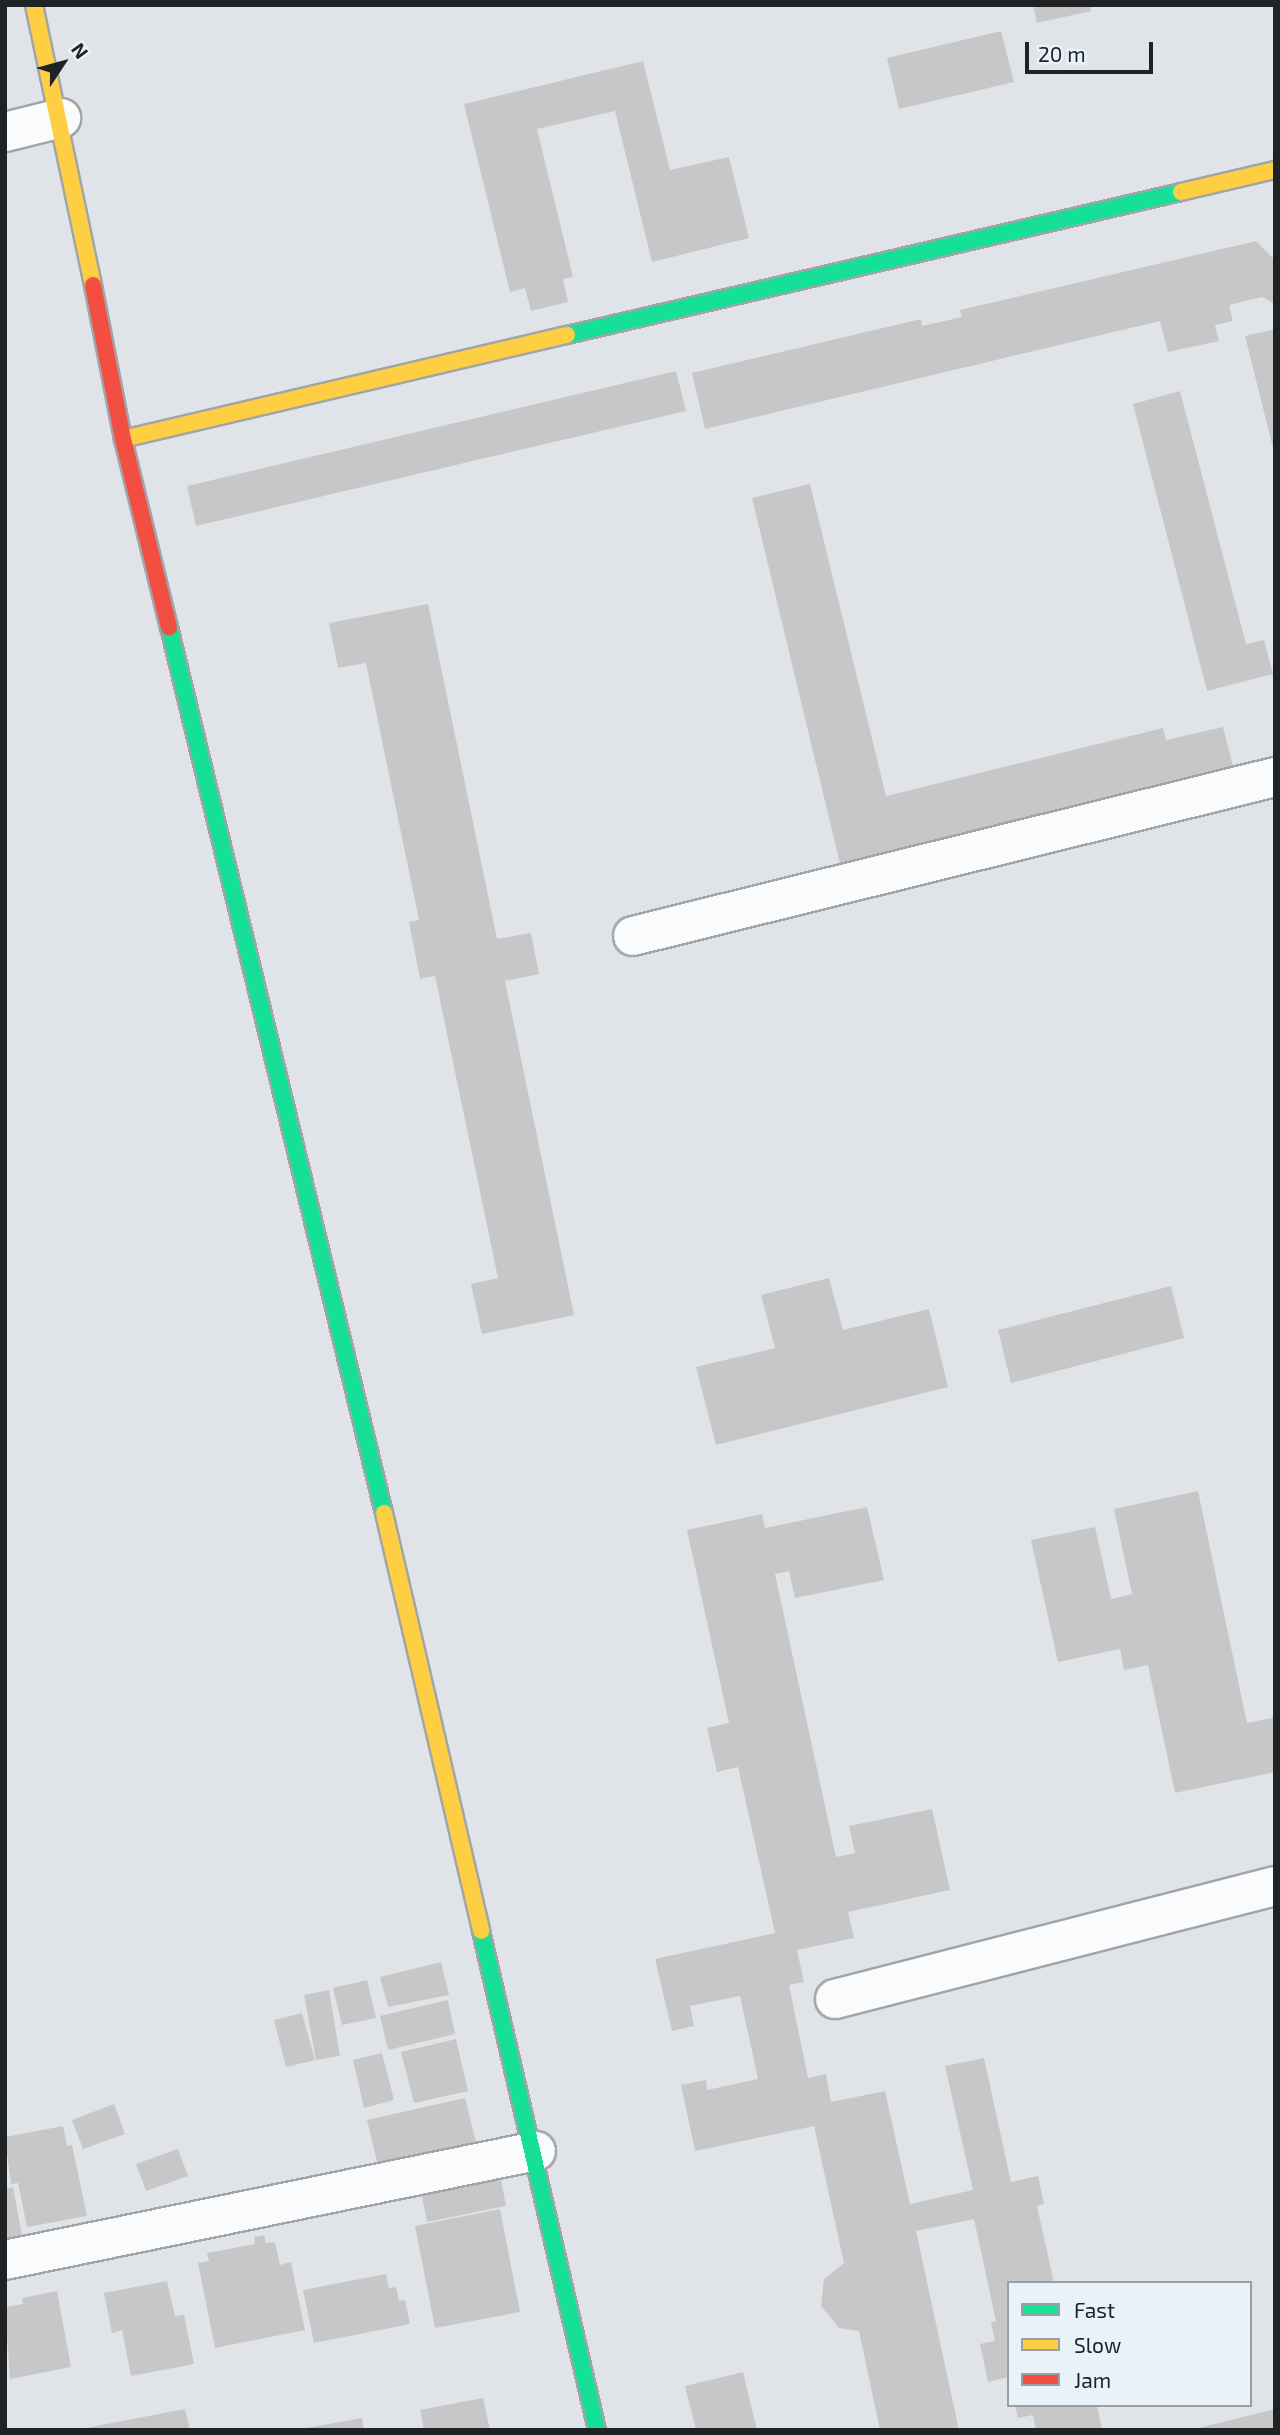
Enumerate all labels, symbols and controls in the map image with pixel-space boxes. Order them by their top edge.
north arrow [28,28,98,98]
scale bar [1028,28,1156,72]
text: N [67,38,94,63]
text: 20 m [1038,41,1086,66]
legend [1007,2281,1252,2407]
text: Fast [1074,2297,1115,2322]
text: Slow [1074,2332,1121,2357]
text: Jam [1074,2367,1111,2392]

